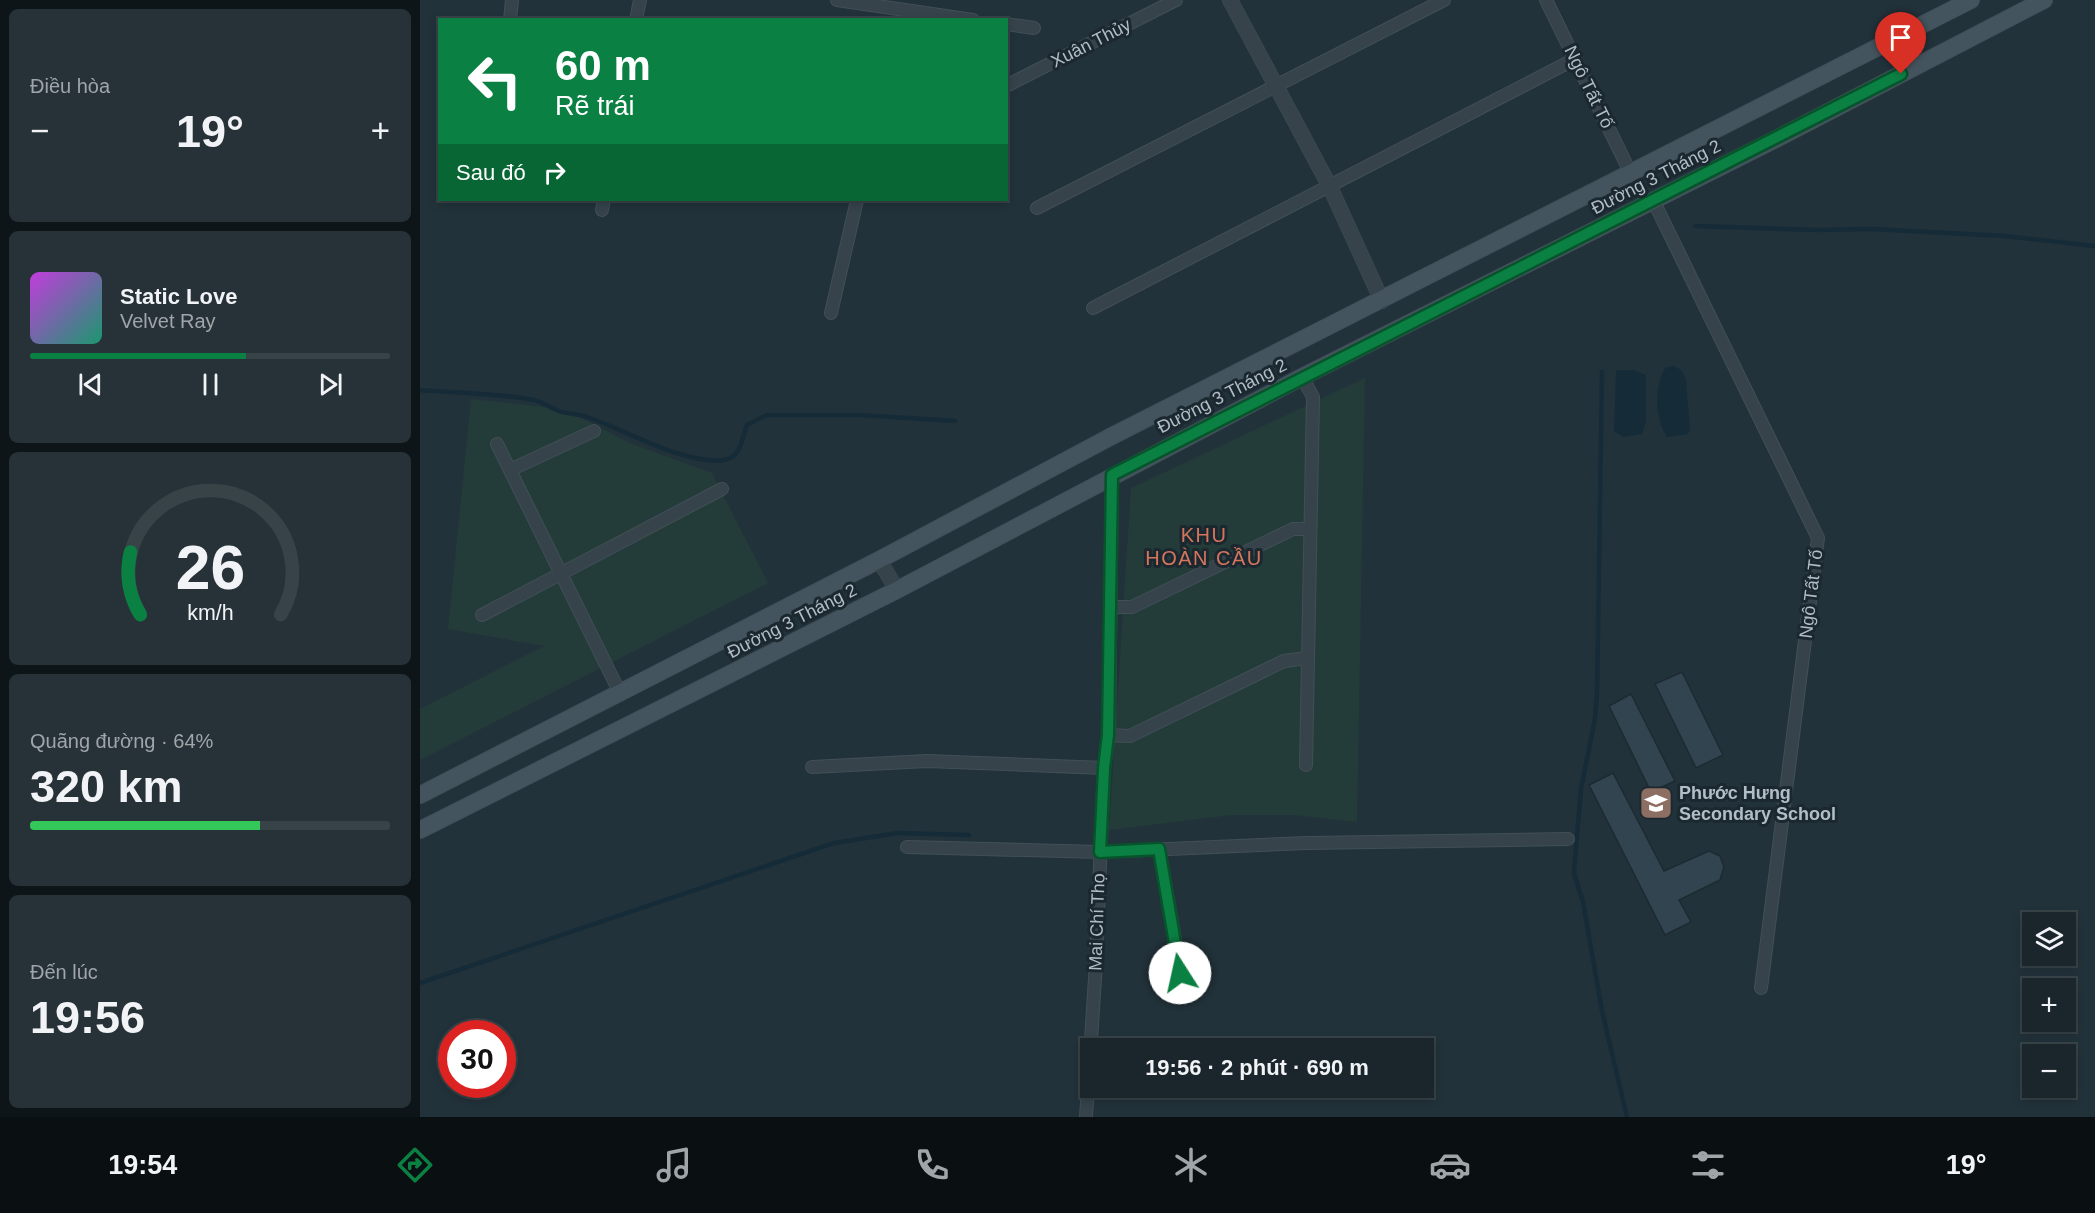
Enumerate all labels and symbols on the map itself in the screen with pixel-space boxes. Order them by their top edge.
pin [1875,12,1926,74]
street label: Xuân Thủy [1048,14,1134,72]
street label: Ngô Tất Tố [1560,42,1618,132]
street label: Đường 3 Tháng 2 [1588,136,1724,218]
street label: Đường 3 Tháng 2 [1154,355,1290,437]
district label: KHU HOÀN CẦU [1145,524,1263,569]
street label: Ngô Tất Tố [1796,548,1826,640]
street label: Đường 3 Tháng 2 [724,580,860,662]
place label: Phước Hưng Secondary School [1679,783,1836,824]
school or university icon: Phước Hưng Secondary School [1638,785,1674,821]
street label: Mai Chí Thọ [1085,873,1109,971]
position arrow [1148,941,1212,1005]
speed limit sign: 30 [438,1020,516,1098]

